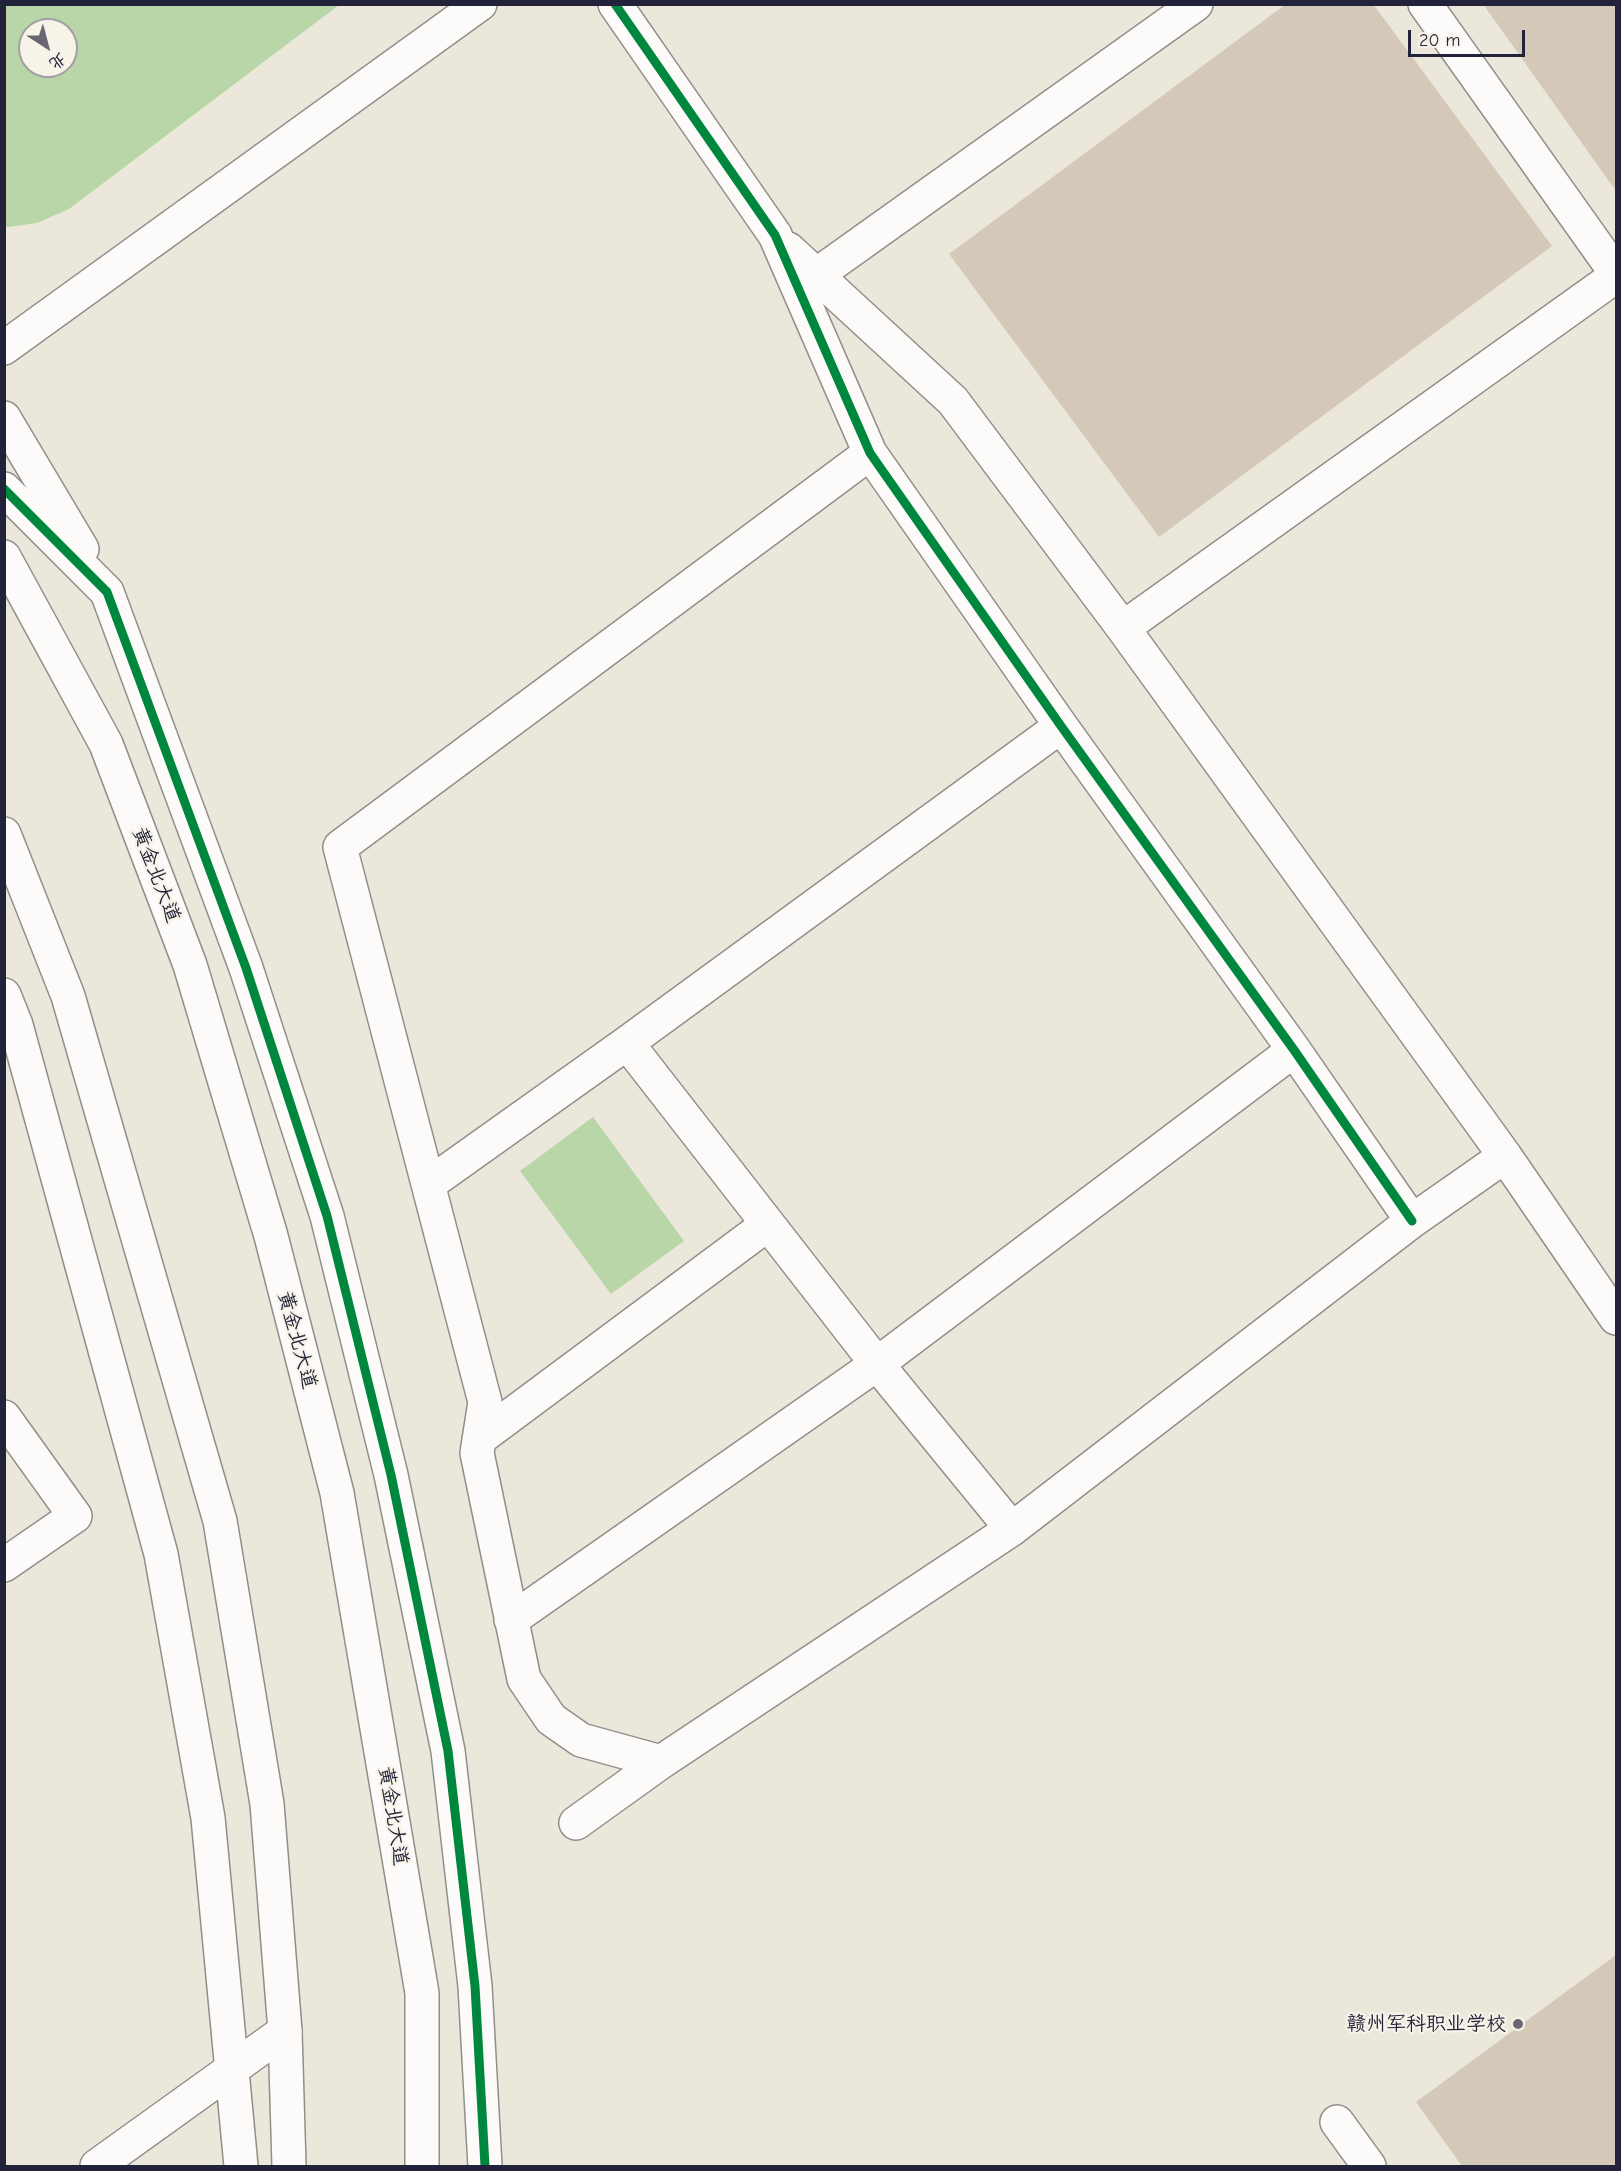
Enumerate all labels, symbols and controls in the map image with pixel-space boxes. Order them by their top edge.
north arrow [18,18,78,78]
scale bar [1411,18,1528,56]
text: 20 m [1419,30,1460,51]
text: 北 [46,49,69,73]
street label: 黄金北大道 [127,824,185,926]
street label: 黄金北大道 [272,1289,322,1391]
street label: 黄金北大道 [373,1765,413,1867]
place label: 赣州军科职业学校 [1346,2012,1506,2036]
marker: 赣州军科职业学校 [1511,2017,1525,2031]

